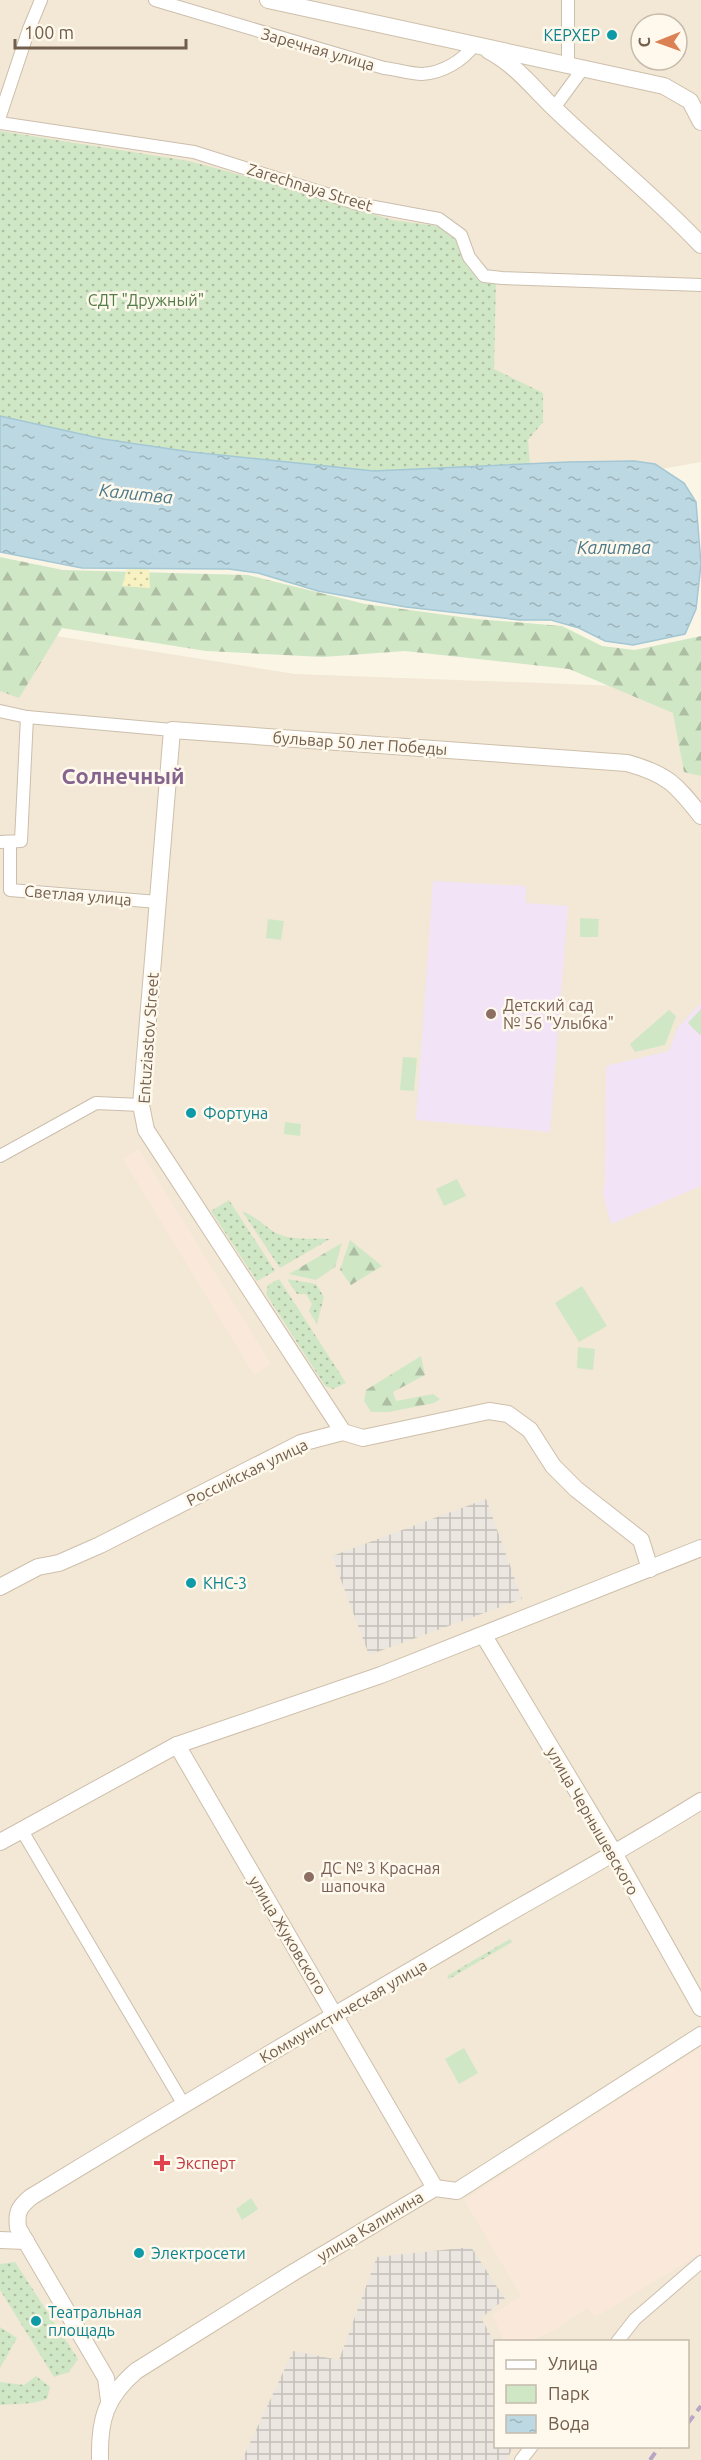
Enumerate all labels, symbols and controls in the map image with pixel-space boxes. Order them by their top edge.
scale bar [15,12,186,50]
north arrow [629,12,689,72]
text: 100 m [24,22,74,42]
street label: Заречная улица [259,24,377,74]
place label: КЕРХЕР [543,26,600,44]
marker: КЕРХЕР [605,28,619,42]
text: С [635,37,653,48]
street label: Zarechnaya Street [245,159,376,215]
park label: СДТ "Дружный" [88,291,204,309]
water label: Калитва [98,479,174,507]
water label: Калитва [577,537,651,557]
street label: бульвар 50 лет Победы [272,728,448,758]
district label: Солнечный [62,763,184,788]
street label: Светлая улица [24,881,132,909]
street label: Entuziastov Street [134,971,162,1104]
place label: Детский сад № 56 "Улыбка" [503,996,614,1032]
marker: Детский сад № 56 "Улыбка" [484,1007,498,1021]
place label: Фортуна [203,1104,268,1122]
marker: Фортуна [184,1106,198,1120]
street label: Российская улица [183,1435,311,1509]
place label: КНС-3 [203,1574,247,1592]
marker: КНС-3 [184,1576,198,1590]
street label: улица Чернышевского [543,1744,643,1898]
place label: ДС № 3 Красная шапочка [321,1859,440,1895]
marker: ДС № 3 Красная шапочка [302,1870,316,1884]
street label: улица Жуковского [245,1872,331,1998]
street label: Коммунистическая улица [256,1956,430,2066]
marker: Эксперт [153,2154,171,2172]
place label: Эксперт [176,2154,236,2172]
street label: улица Калинина [314,2187,426,2265]
place label: Электросети [151,2244,246,2262]
marker: Электросети [132,2246,146,2260]
place label: Театральная площадь [48,2303,142,2339]
marker: Театральная площадь [29,2314,43,2328]
legend [494,2340,689,2448]
text: Улица [548,2353,598,2373]
text: Парк [548,2383,589,2403]
text: Вода [548,2413,590,2433]

